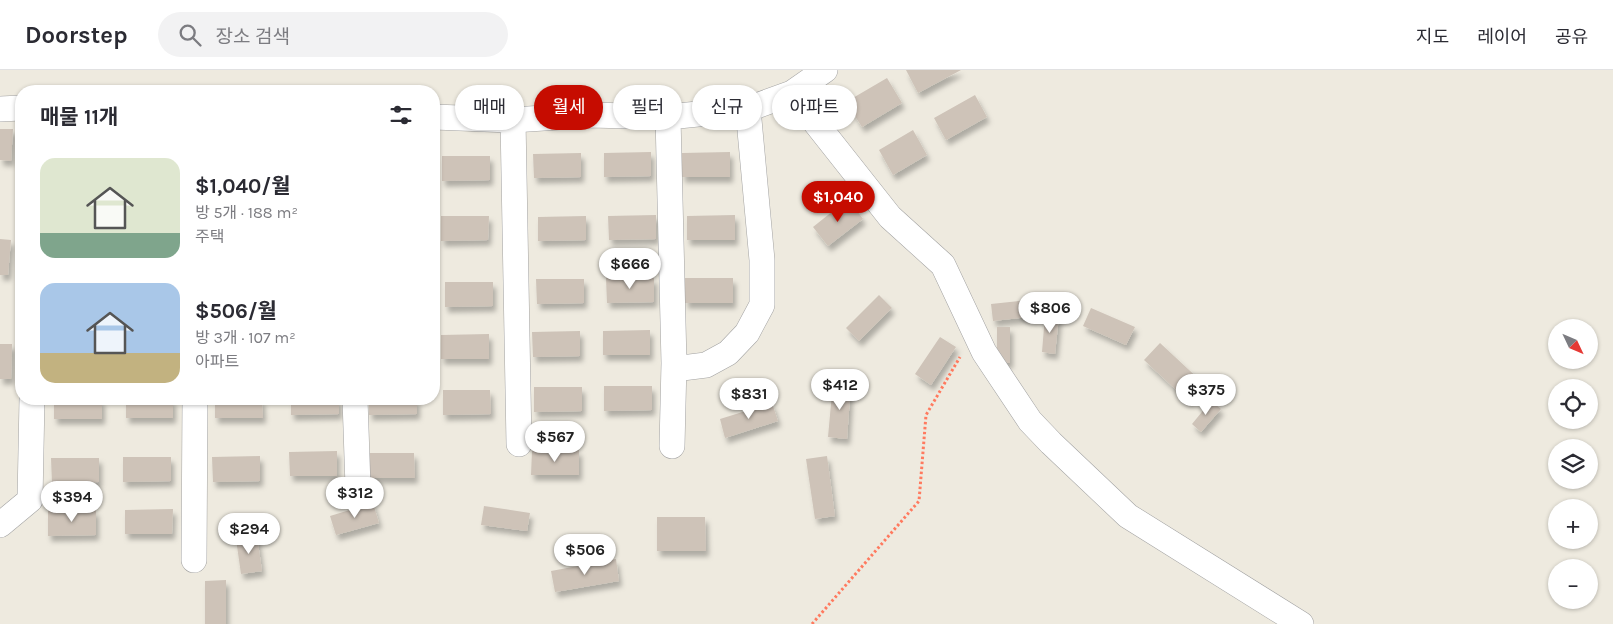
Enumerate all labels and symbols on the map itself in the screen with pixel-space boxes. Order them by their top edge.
pin: $1,040 [797,180,879,223]
pin: $666 [600,248,660,290]
pin: $806 [1020,292,1080,334]
north arrow [1548,319,1598,369]
pin: $412 [810,368,870,411]
pin: $375 [1176,374,1236,416]
pin: $831 [719,378,779,420]
pin: $567 [525,420,585,463]
pin: $312 [325,476,385,519]
pin: $394 [42,480,102,523]
pin: $294 [219,512,279,555]
pin: $506 [555,534,615,576]

